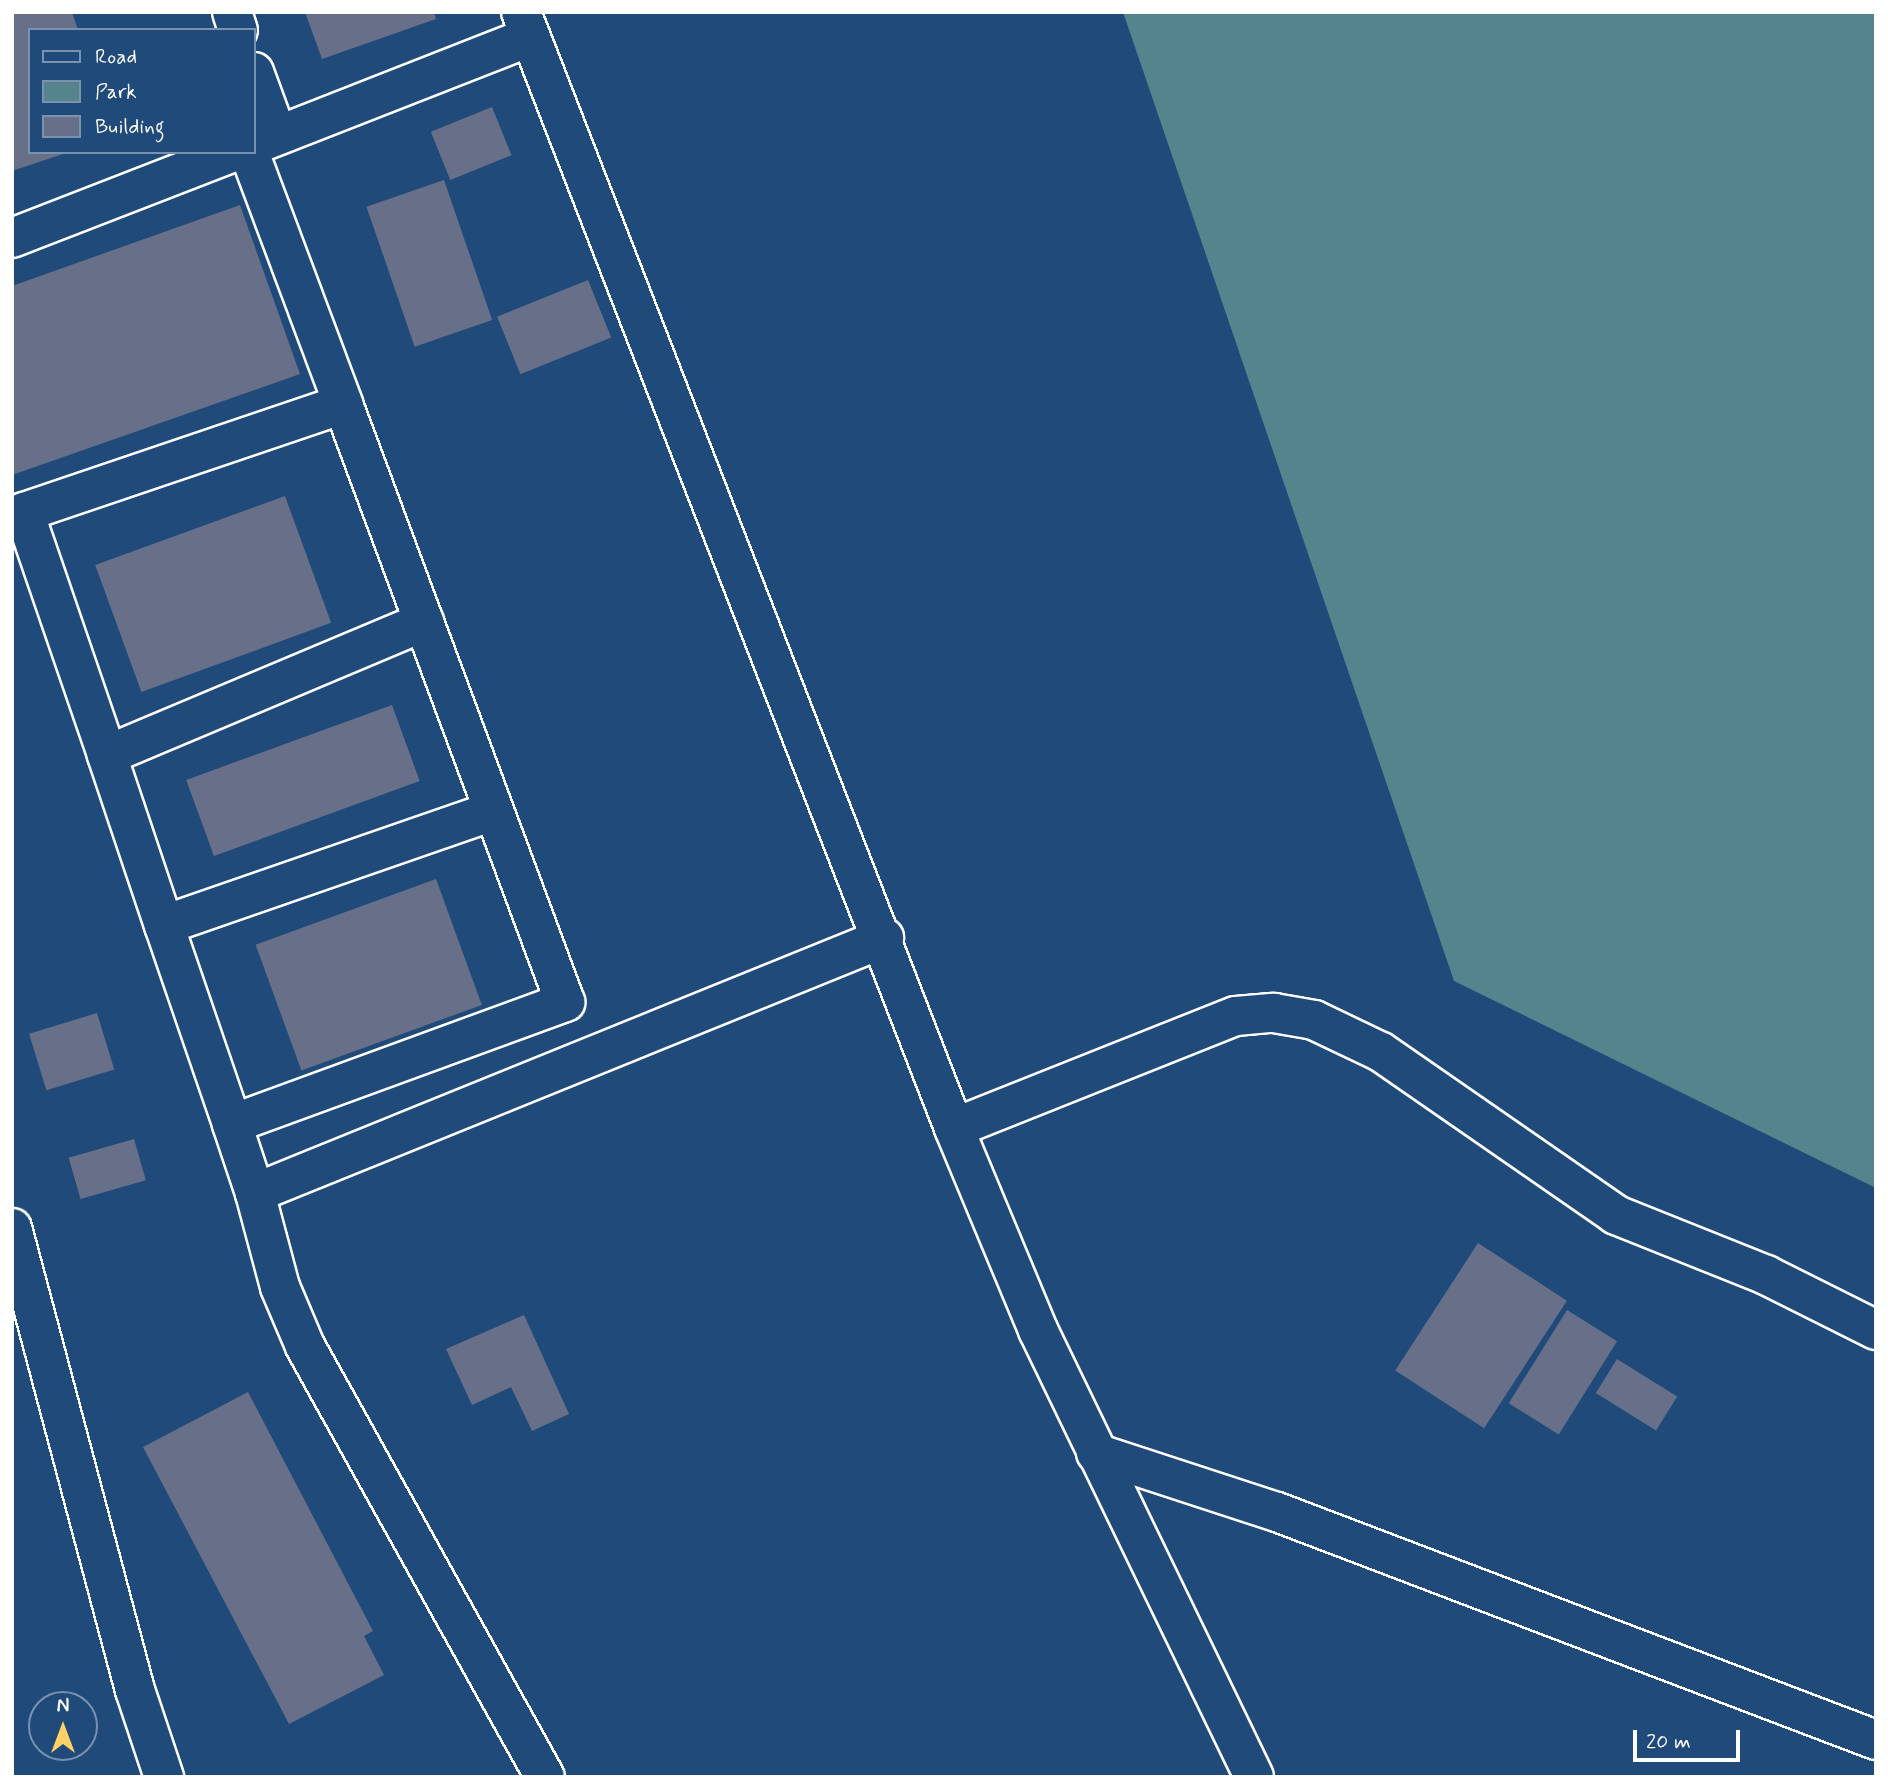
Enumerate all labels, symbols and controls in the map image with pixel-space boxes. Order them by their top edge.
legend [28,28,256,154]
text: Road [95,43,137,71]
text: Park [95,78,137,106]
text: Building [95,113,165,141]
north arrow [28,1691,98,1761]
text: N [57,1694,69,1719]
scale bar [1636,1716,1743,1760]
text: 20 m [1646,1728,1691,1756]

